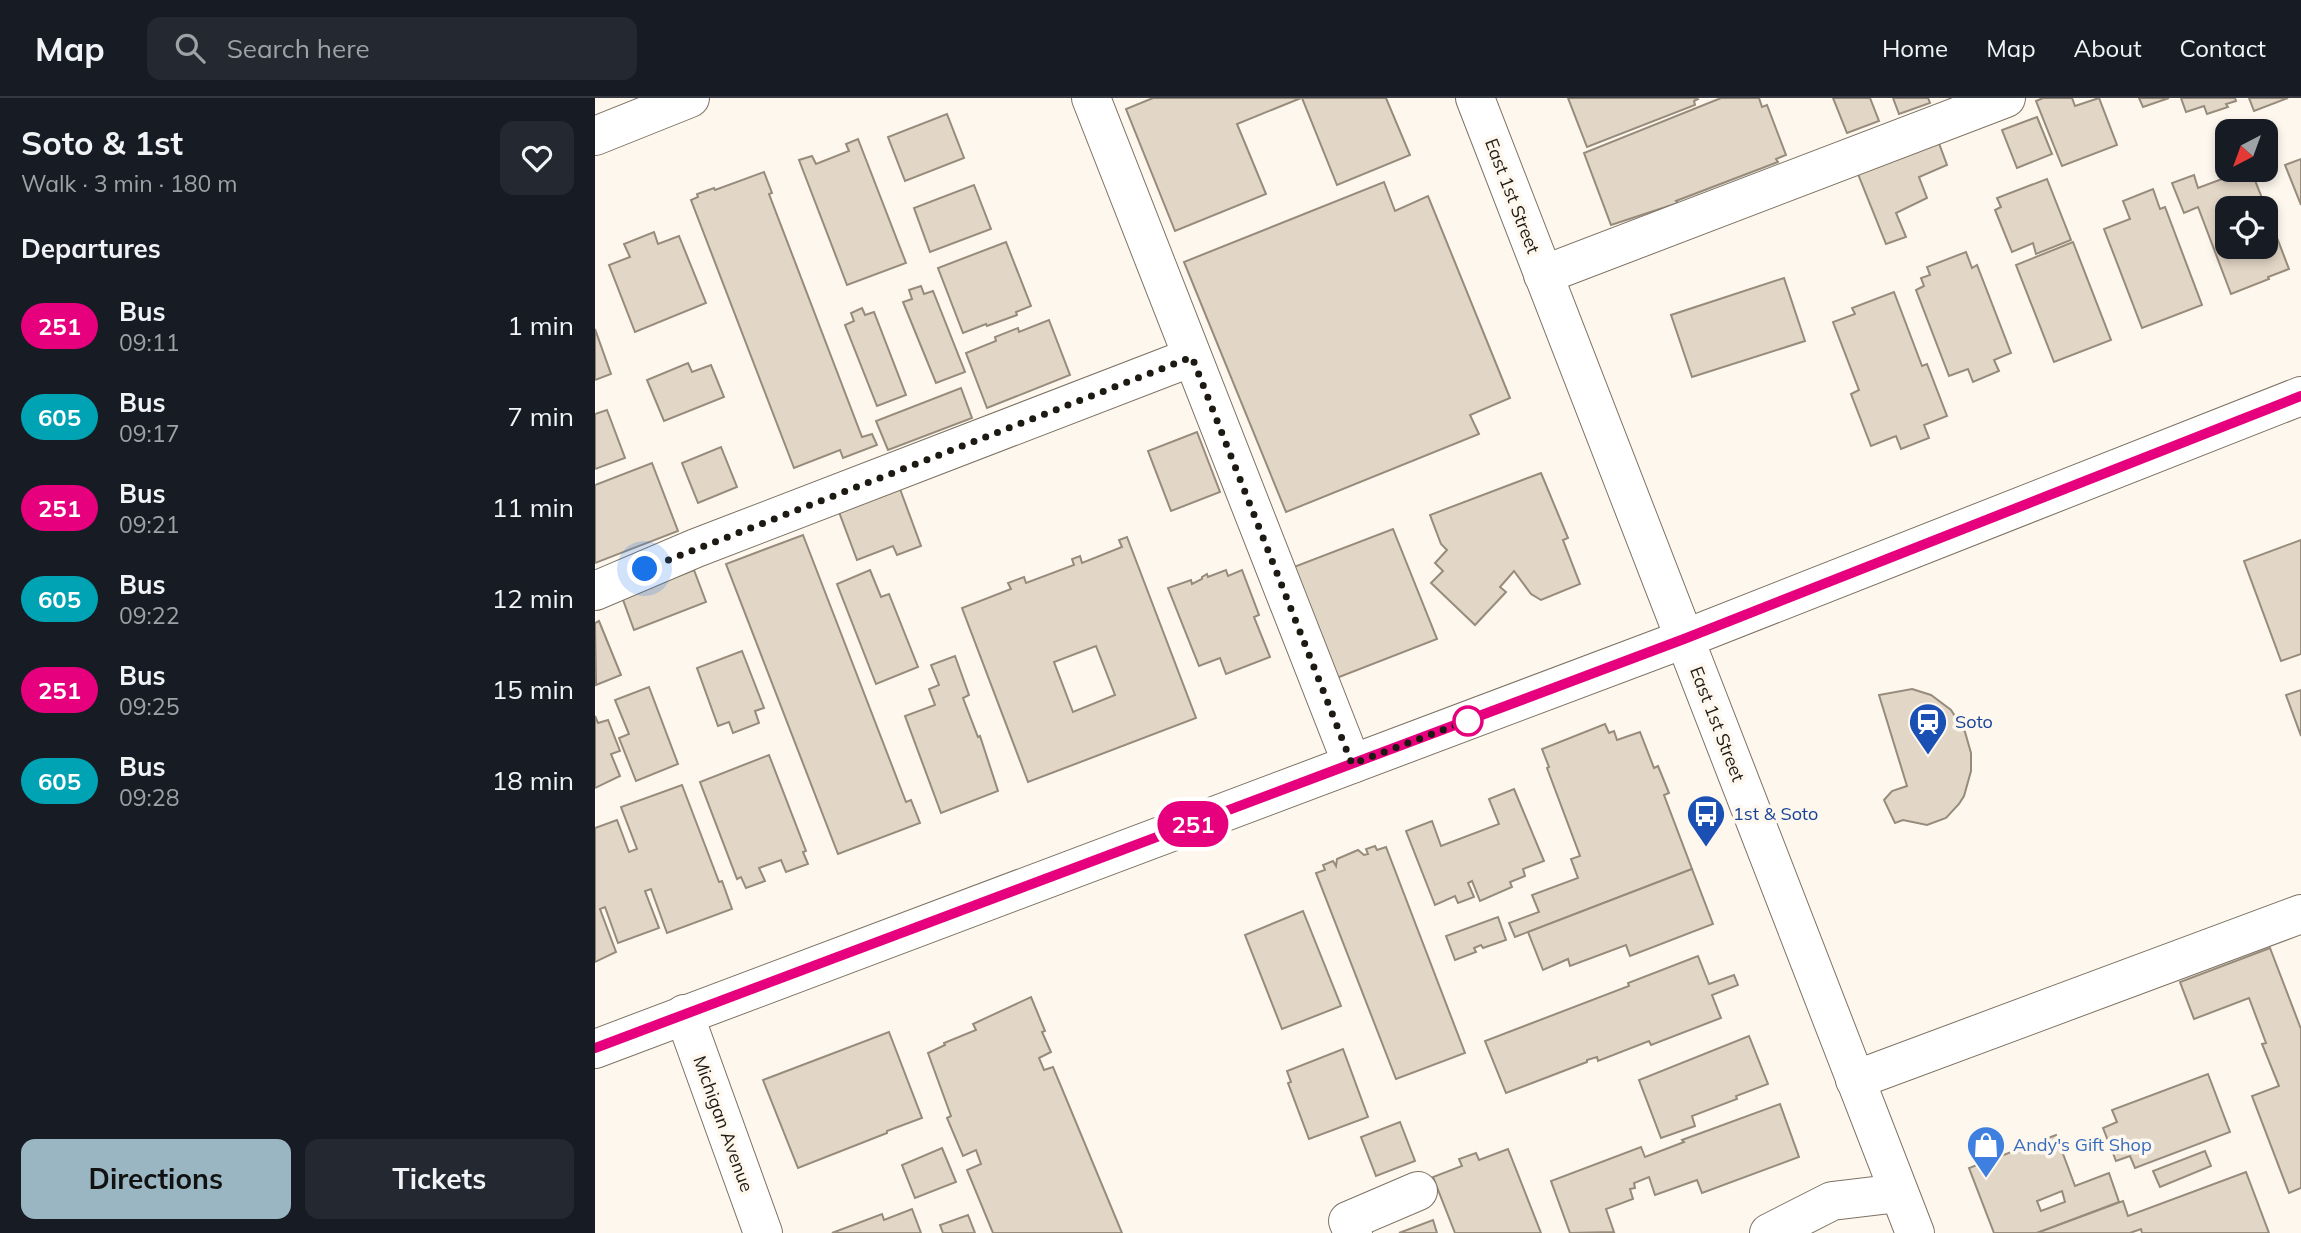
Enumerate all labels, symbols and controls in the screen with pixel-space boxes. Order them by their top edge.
search box [147,17,637,80]
text: Map [35,28,105,69]
icon: search [171,29,209,67]
text: Search here [227,32,370,65]
text: Home [1882,33,1948,63]
text: Map [1986,33,2036,63]
text: About [2074,33,2142,63]
text: Contact [2180,33,2266,63]
north arrow [2215,119,2279,182]
map controls [2215,119,2278,259]
button: heart [500,121,574,195]
text: Soto & 1st [21,122,183,163]
street label: East 1st Street [1480,135,1545,257]
text: Walk · 3 min · 180 m [21,169,238,198]
button: locate [2215,196,2278,259]
text: Departures [21,232,161,265]
text: Bus [119,295,165,328]
text: 1 min [507,309,574,342]
text: 251 [38,311,81,341]
text: 09:11 [119,328,179,357]
text: Bus [119,386,165,419]
text: 7 min [507,400,574,433]
text: 605 [38,402,81,432]
text: 09:17 [119,419,179,448]
text: Bus [119,477,165,510]
text: 11 min [492,491,574,524]
text: 251 [38,493,81,523]
text: 09:21 [119,510,179,539]
your location [627,551,662,586]
text: Bus [119,568,165,601]
text: 12 min [492,582,574,615]
text: 605 [38,584,81,614]
text: 09:22 [119,601,179,630]
text: Bus [119,659,165,692]
street label: East 1st Street [1685,663,1750,785]
text: 15 min [492,673,574,706]
text: 251 [38,675,81,705]
text: 09:25 [119,692,179,721]
station icon: Soto [1907,701,1949,756]
unlabelled marker [1453,706,1483,736]
place label: Soto [1955,710,1993,733]
text: Bus [119,750,165,783]
text: 18 min [492,764,574,797]
text: 605 [38,766,81,796]
text: 09:28 [119,783,179,812]
bus stop icon: 1st & Soto [1685,793,1727,848]
line badge: 251 [1153,801,1233,847]
place label: 1st & Soto [1733,802,1818,825]
text: 251 [1171,809,1215,839]
street label: Michigan Avenue [688,1053,759,1195]
shop icon: Andy's Gift Shop [1965,1124,2007,1179]
place label: Andy's Gift Shop [2013,1133,2152,1156]
button: Directions [21,1139,291,1219]
button: Tickets [305,1139,574,1219]

